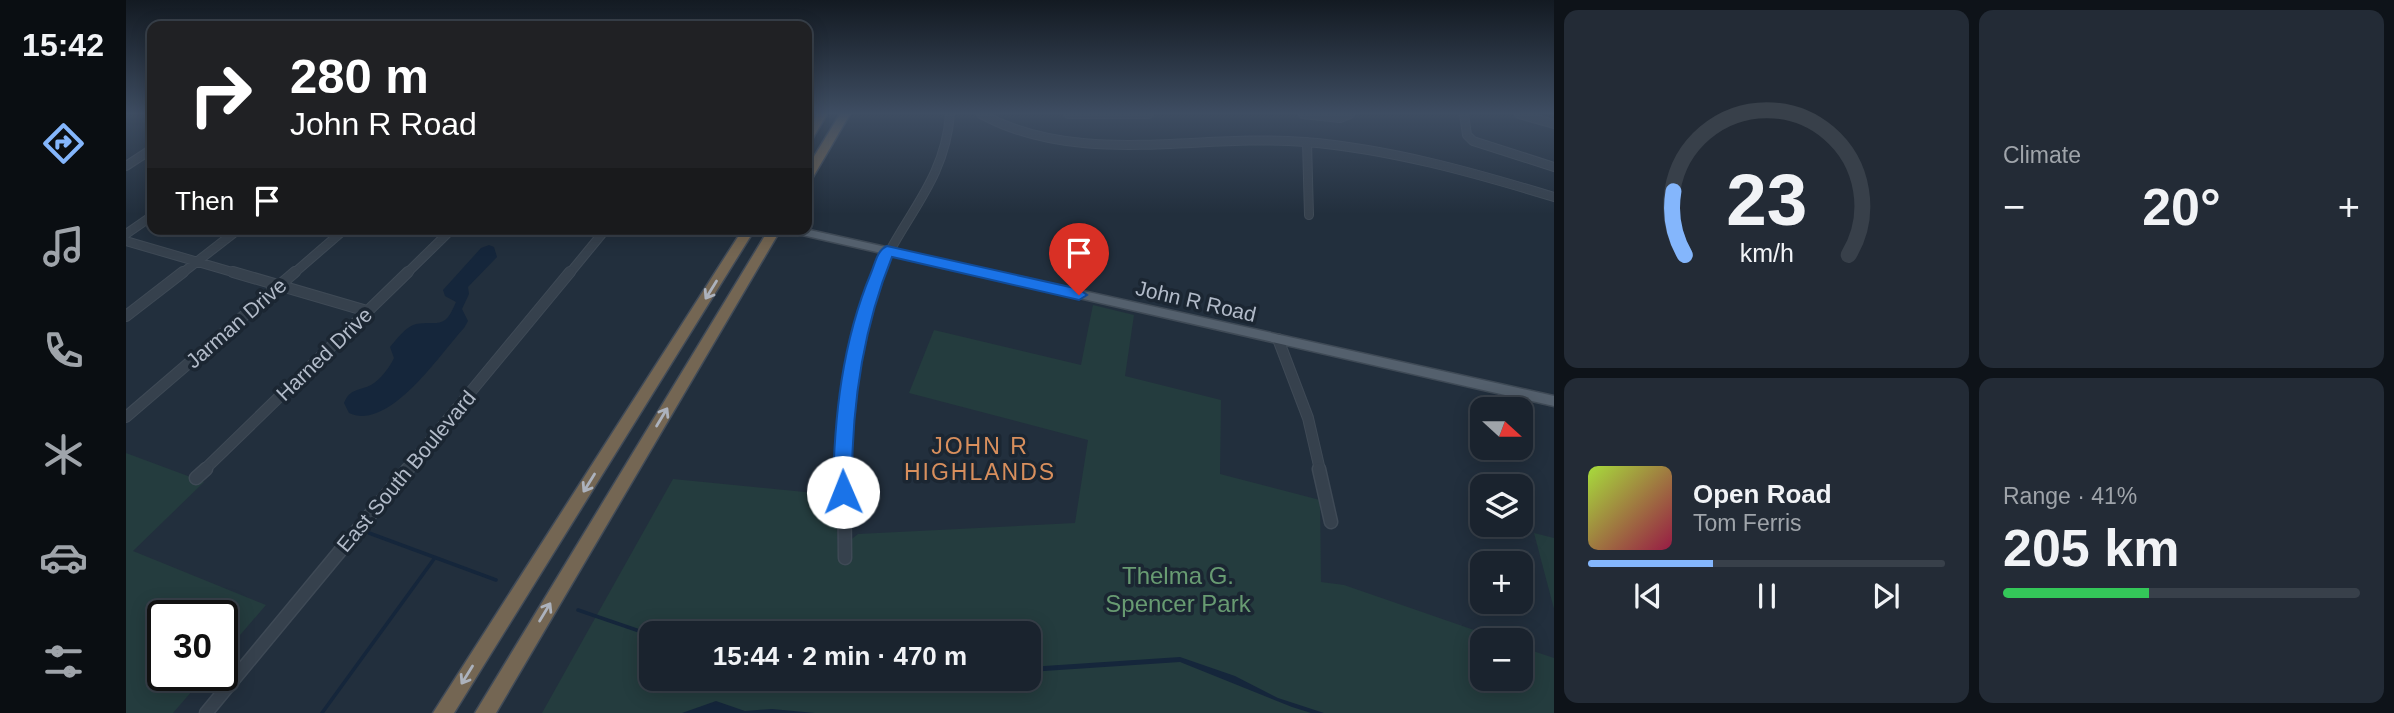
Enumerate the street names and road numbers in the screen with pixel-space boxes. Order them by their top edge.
street label: Jarman Drive [181,273,291,373]
street label: John R Road [1134,276,1258,326]
street label: Harned Drive [272,303,376,405]
street label: East South Boulevard [332,386,480,556]

